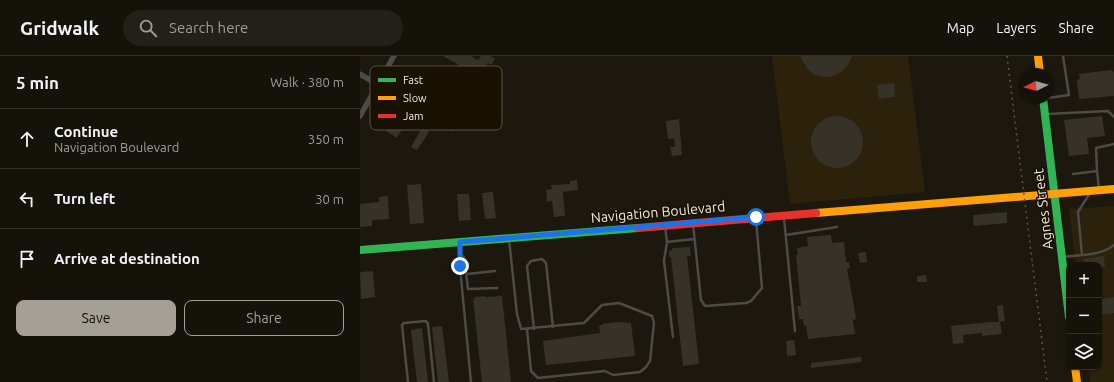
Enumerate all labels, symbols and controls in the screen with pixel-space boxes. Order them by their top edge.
search box [123,10,403,46]
text: Gridwalk [20,17,99,39]
icon: search [137,17,159,39]
text: Search here [169,19,248,36]
text: Map [947,20,974,36]
text: Layers [996,20,1036,36]
text: Share [1058,20,1094,36]
legend [370,66,502,130]
north arrow [1018,68,1054,104]
text: 5 min [16,73,59,92]
text: Fast [403,74,424,86]
text: Walk · 380 m [270,75,344,89]
text: Slow [403,92,427,104]
text: Jam [403,110,424,122]
text: Continue [54,123,118,140]
icon: ahead [16,128,38,150]
text: 350 m [308,132,344,146]
text: Navigation Boulevard [54,140,179,154]
street label: Agnes Street [1030,167,1056,250]
icon: left [16,188,38,210]
text: Turn left [54,190,115,207]
text: 30 m [315,192,344,206]
street label: Navigation Boulevard [590,198,726,226]
route start [747,208,765,226]
icon: arrive [16,248,38,270]
text: Arrive at destination [54,250,200,267]
route end [451,257,469,275]
map controls [1066,262,1102,370]
button: + [1066,262,1102,298]
button: − [1066,298,1102,334]
button: Save [16,300,176,336]
button: Share [184,300,344,336]
button: layers [1066,334,1102,370]

